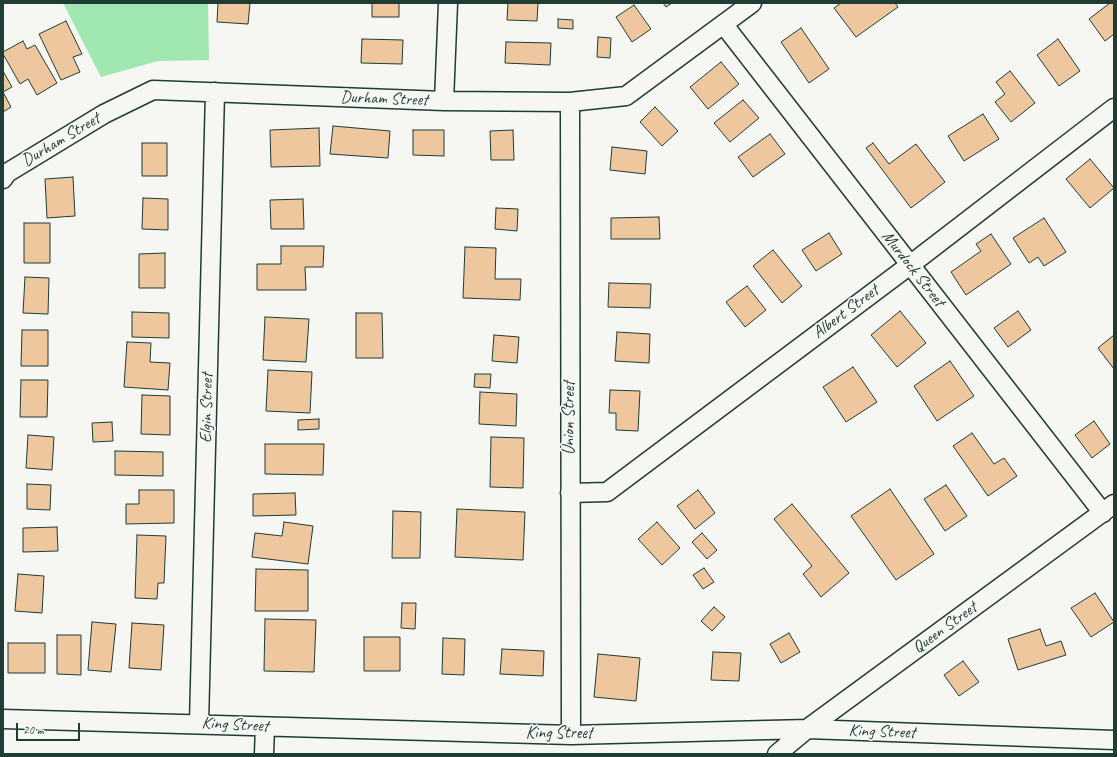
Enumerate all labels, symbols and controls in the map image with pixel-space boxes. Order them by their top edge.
street label: Durham Street [340,87,428,111]
street label: Durham Street [18,109,104,171]
street label: Murdock Street [877,227,949,311]
street label: Albert Street [809,281,883,343]
street label: Elgin Street [196,373,218,443]
street label: Union Street [560,381,580,455]
street label: Queen Street [909,598,981,658]
street label: King Street [201,713,269,737]
scale bar [18,715,82,741]
street label: King Street [848,721,916,743]
text: 20 m [23,722,43,738]
street label: King Street [526,724,592,744]

